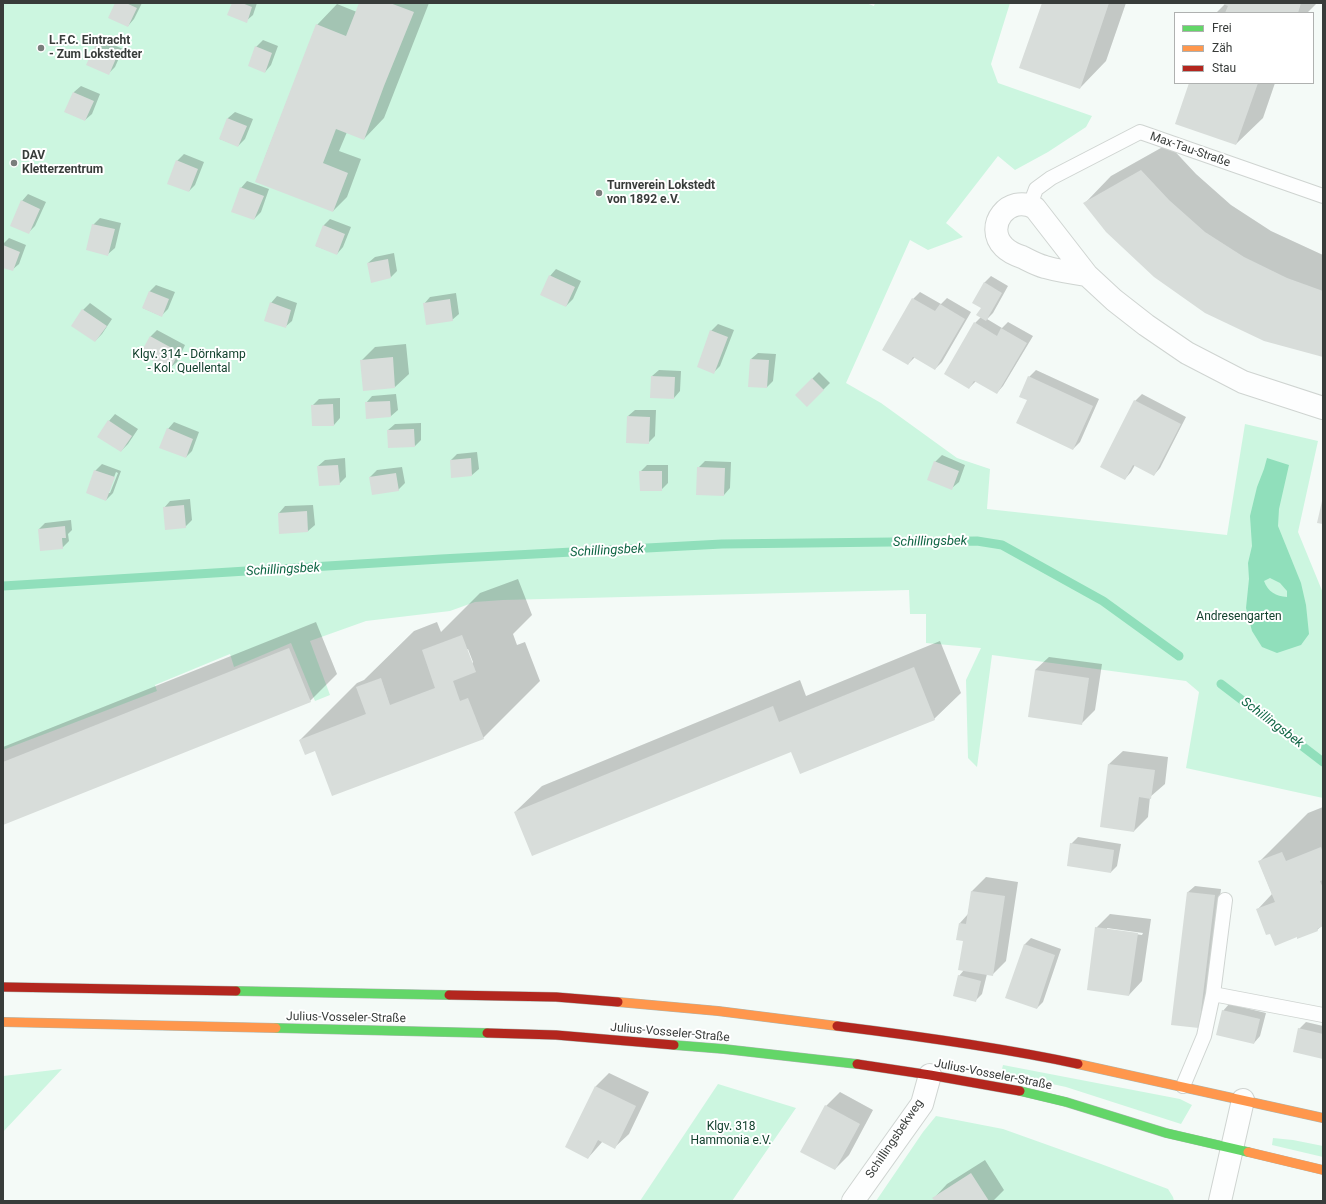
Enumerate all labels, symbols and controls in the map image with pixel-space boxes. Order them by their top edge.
legend [1174,12,1314,84]
text: Frei [1212,21,1232,35]
place label: L.F.C. Eintracht - Zum Lokstedter [49,34,142,62]
text: Zäh [1212,41,1232,55]
marker: L.F.C. Eintracht - Zum Lokstedter [36,43,46,53]
text: Stau [1212,61,1236,75]
street label: Max-Tau-Straße [1148,129,1232,171]
place label: DAV Kletterzentrum [22,149,103,177]
marker: DAV Kletterzentrum [9,158,19,168]
place label: Turnverein Lokstedt von 1892 e.V. [607,179,715,207]
marker: Turnverein Lokstedt von 1892 e.V. [594,188,604,198]
park label: Klgv. 314 - Dörnkamp - Kol. Quellental [132,348,246,376]
water label: Schillingsbek [893,534,967,550]
water label: Schillingsbek [570,541,644,561]
water label: Schillingsbek [246,560,320,580]
park label: Andresengarten [1196,610,1282,624]
water label: Schillingsbek [1238,694,1306,752]
street label: Julius-Vosseler-Straße [286,1010,406,1026]
street label: Julius-Vosseler-Straße [610,1021,730,1045]
street label: Julius-Vosseler-Straße [933,1057,1053,1093]
street label: Schillingsbekweg [863,1097,927,1181]
park label: Klgv. 318 Hammonia e.V. [690,1120,772,1148]

